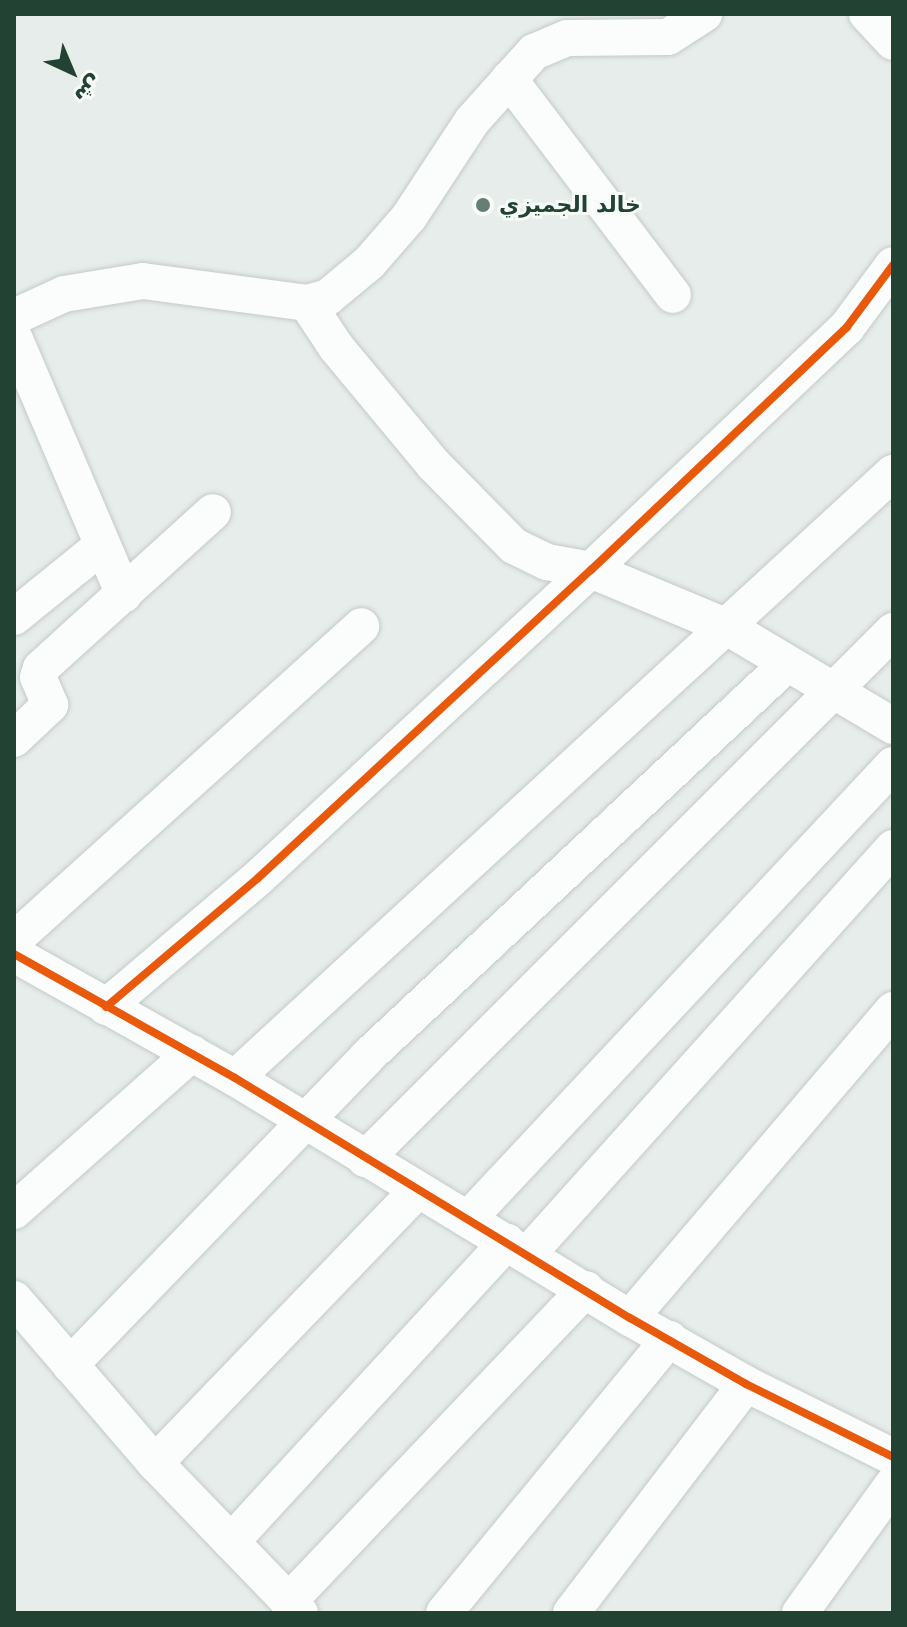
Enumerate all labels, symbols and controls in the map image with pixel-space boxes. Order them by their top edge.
north arrow [32,32,112,112]
text: ش [69,70,109,109]
place label: خالد الجميزي [499,192,641,218]
marker: خالد الجميزي [474,196,492,214]

